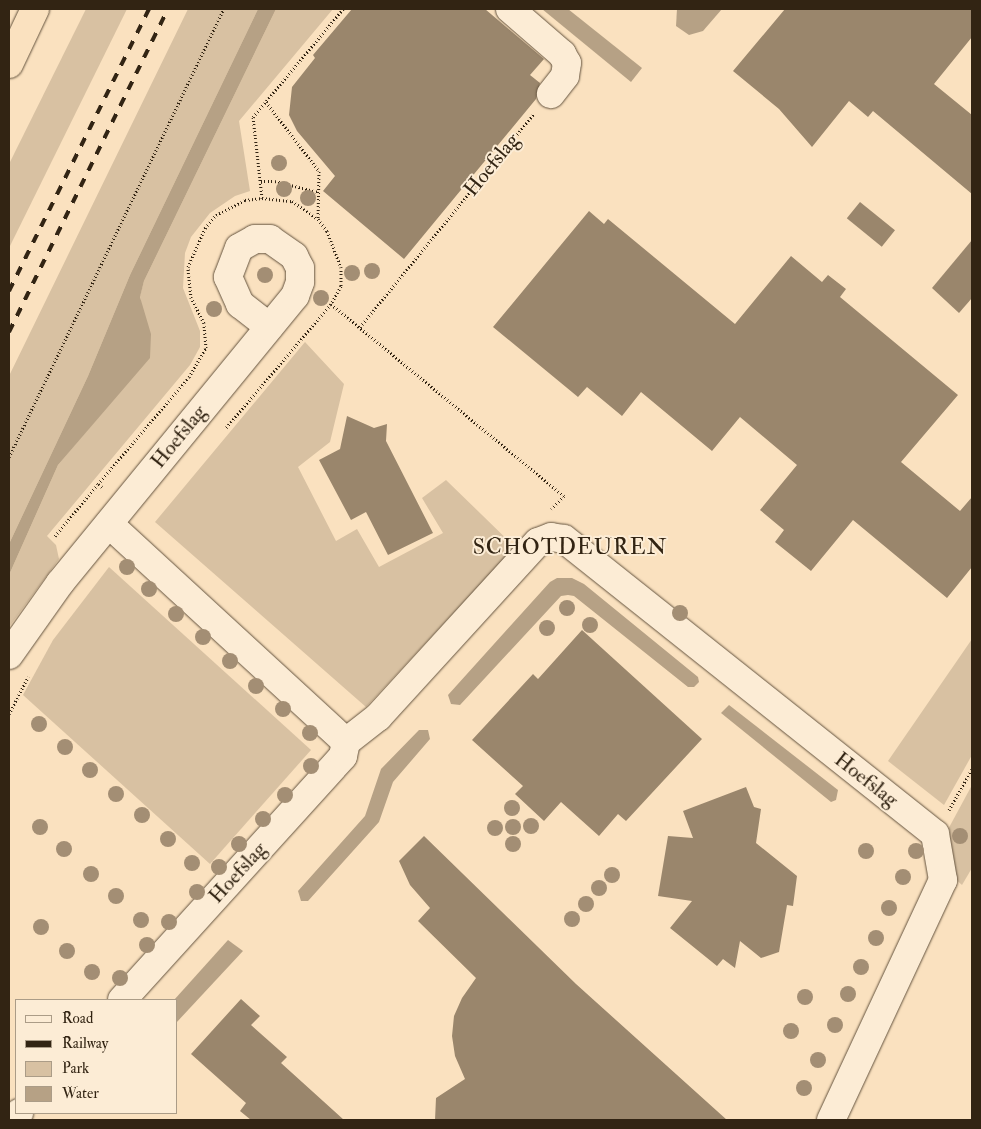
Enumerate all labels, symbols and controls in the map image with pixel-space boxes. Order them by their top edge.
street label: Hoefslag [459,128,525,202]
street label: Hoefslag [146,400,212,474]
district label: SCHOTDEUREN [471,535,669,561]
street label: Hoefslag [829,747,903,813]
street label: Hoefslag [204,837,272,909]
legend [15,999,178,1114]
text: Road [62,1009,93,1028]
text: Railway [62,1034,108,1053]
text: Park [62,1059,89,1078]
text: Water [62,1084,99,1103]

